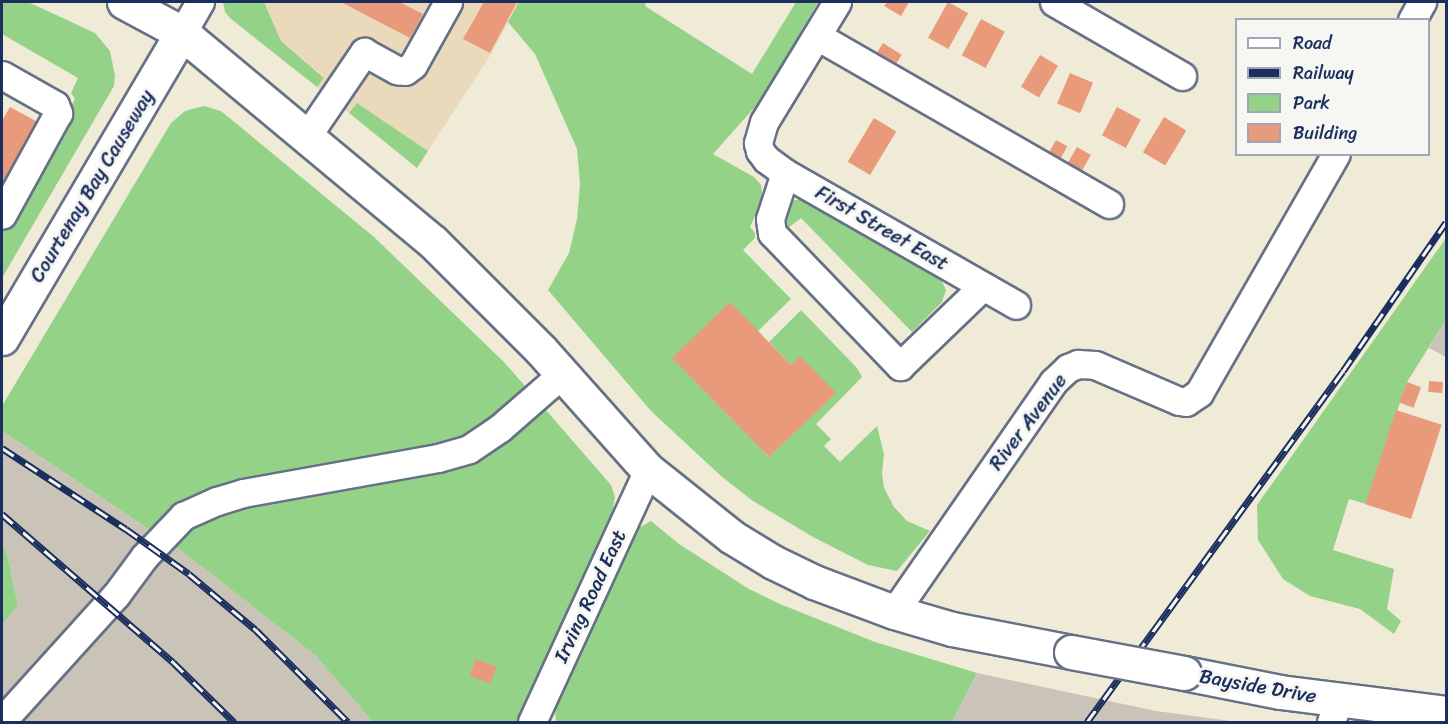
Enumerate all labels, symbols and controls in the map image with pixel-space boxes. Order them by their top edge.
legend [1235,18,1430,156]
text: Road [1293,27,1332,59]
text: Railway [1293,57,1354,89]
street label: Courtenay Bay Causeway [25,85,159,287]
text: Park [1293,87,1330,119]
text: Building [1293,117,1357,149]
street label: First Street East [811,180,953,276]
street label: River Avenue [984,369,1072,475]
street label: Irving Road East [549,526,631,666]
street label: Bayside Drive [1198,664,1318,708]

